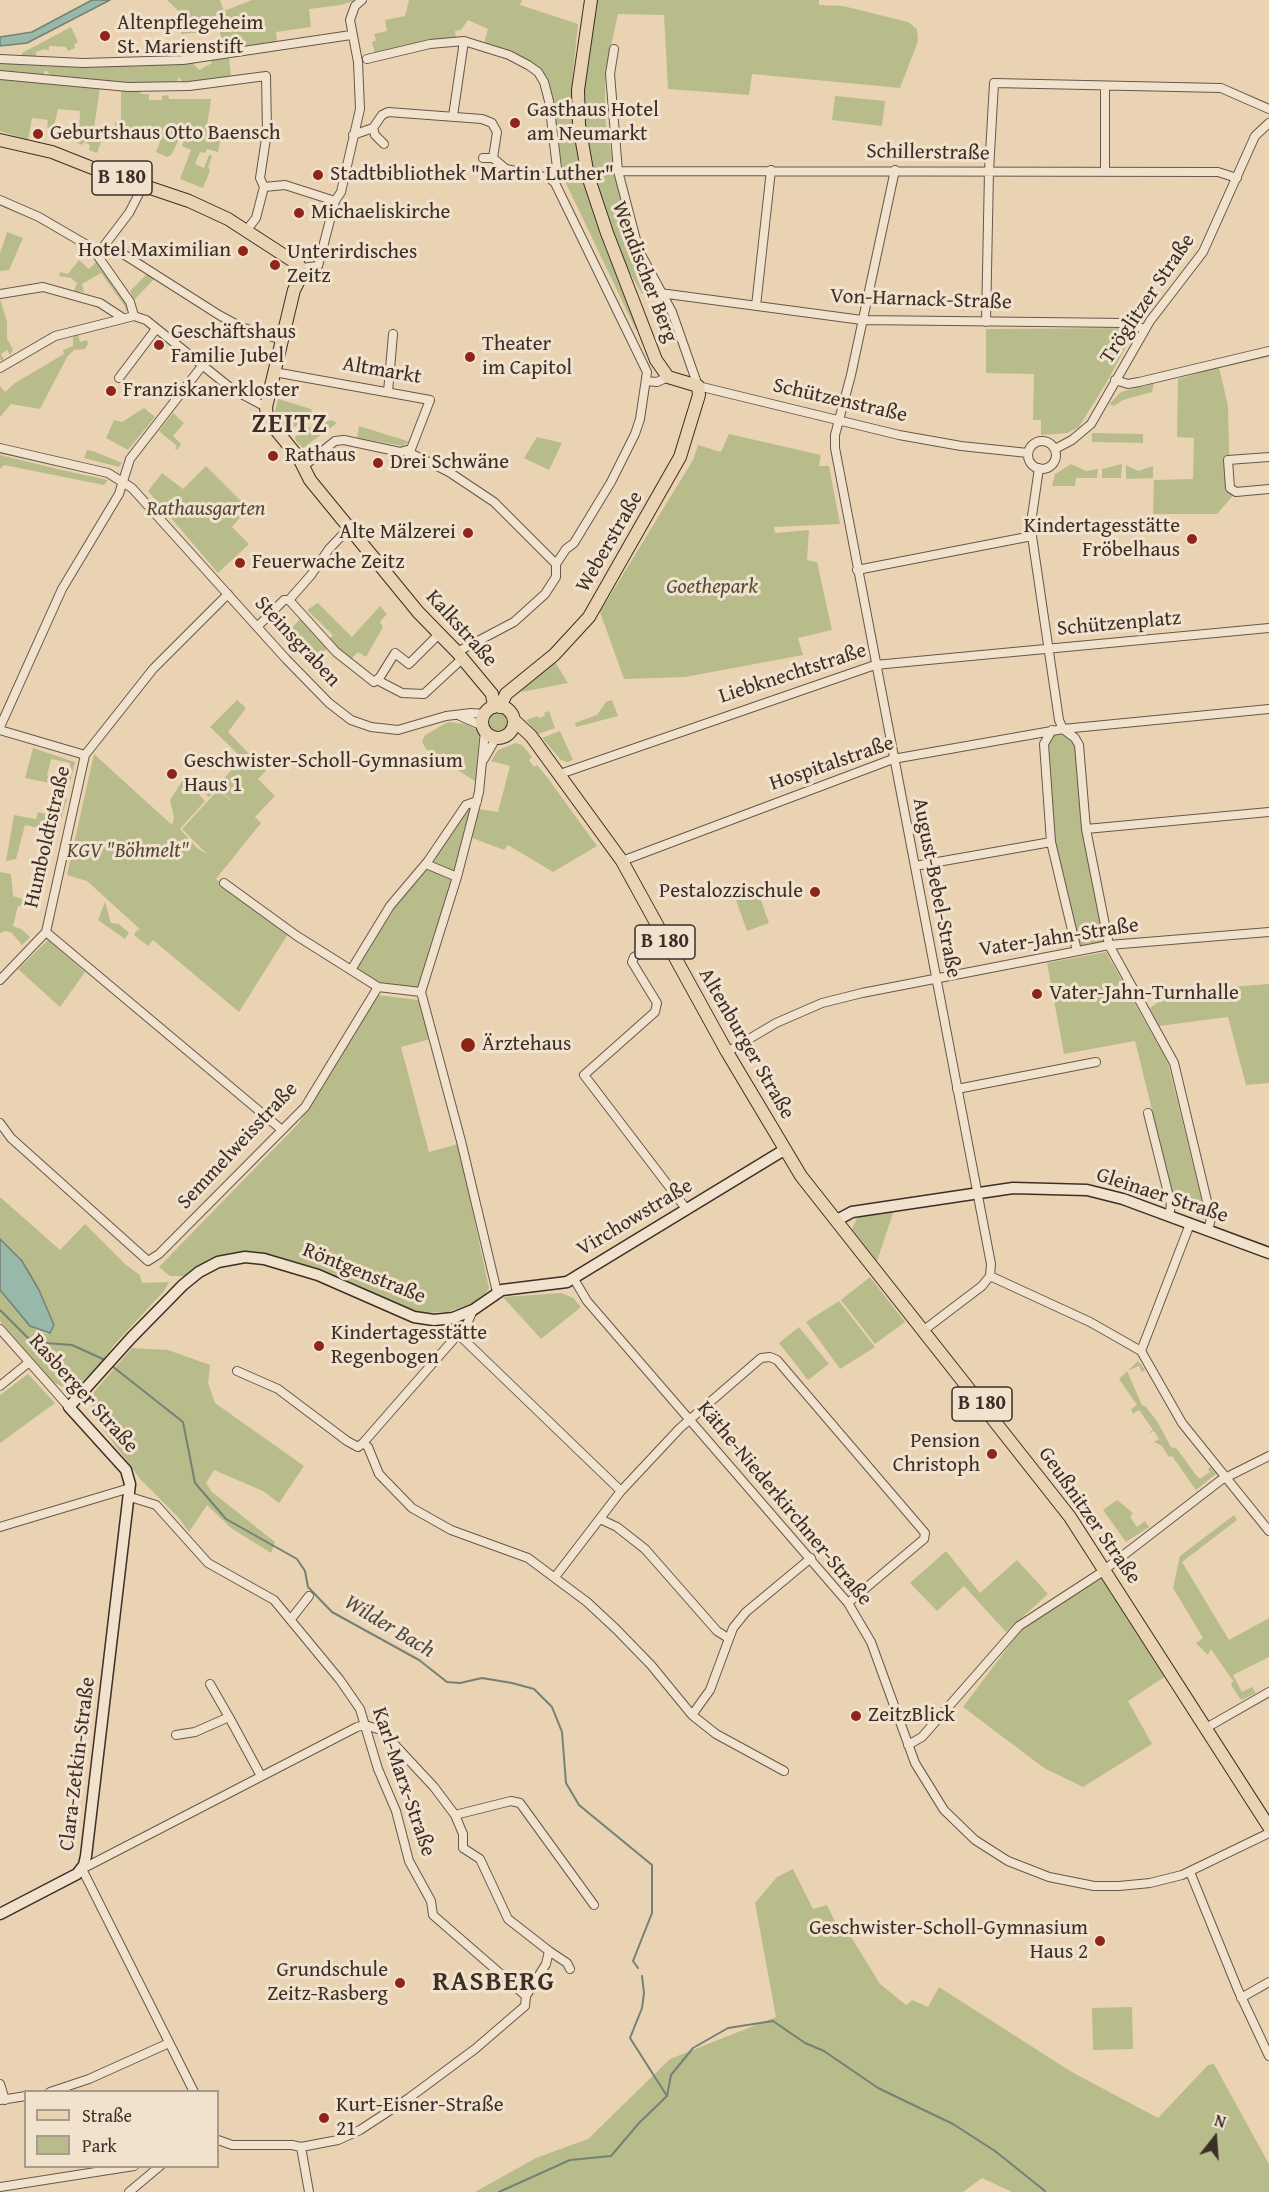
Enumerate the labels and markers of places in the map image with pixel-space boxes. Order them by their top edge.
place label: Altenpflegeheim St. Marienstift [117,11,264,61]
marker: Altenpflegeheim St. Marienstift [98,29,112,43]
place label: Gasthaus Hotel am Neumarkt [527,98,659,148]
marker: Gasthaus Hotel am Neumarkt [508,116,522,130]
place label: Geburtshaus Otto Baensch [50,121,280,147]
marker: Geburtshaus Otto Baensch [31,127,45,141]
place label: Stadtbibliothek "Martin Luther" [330,162,614,188]
marker: Stadtbibliothek "Martin Luther" [311,168,325,182]
place label: Michaeliskirche [311,200,450,226]
marker: Michaeliskirche [292,206,306,220]
place label: Hotel Maximilian [78,238,231,264]
place label: Unterirdisches Zeitz [287,240,417,290]
marker: Hotel Maximilian [236,244,250,258]
marker: Unterirdisches Zeitz [268,258,282,272]
place label: Geschäftshaus Familie Jubel [171,320,296,370]
place label: Theater im Capitol [482,332,572,382]
marker: Geschäftshaus Familie Jubel [152,338,166,352]
marker: Theater im Capitol [463,350,477,364]
place label: Franziskanerkloster [123,378,299,404]
marker: Franziskanerkloster [104,384,118,398]
place label: Rathaus [285,443,356,469]
marker: Rathaus [266,449,280,463]
place label: Drei Schwäne [390,450,509,476]
marker: Drei Schwäne [371,456,385,470]
place label: Kindertagesstätte Fröbelhaus [1024,514,1180,564]
place label: Alte Mälzerei [339,520,456,546]
marker: Alte Mälzerei [461,526,475,540]
marker: Kindertagesstätte Fröbelhaus [1185,532,1199,546]
place label: Feuerwache Zeitz [252,550,404,576]
marker: Feuerwache Zeitz [233,556,247,570]
place label: Geschwister-Scholl-Gymnasium Haus 1 [184,749,463,799]
marker: Geschwister-Scholl-Gymnasium Haus 1 [165,767,179,781]
place label: Pestalozzischule [659,879,803,905]
marker: Pestalozzischule [808,885,822,899]
place label: Vater-Jahn-Turnhalle [1049,981,1239,1007]
marker: Vater-Jahn-Turnhalle [1030,987,1044,1001]
place label: Ärztehaus [482,1032,571,1058]
marker: Ärztehaus [459,1036,477,1054]
place label: Kindertagesstätte Regenbogen [331,1321,487,1371]
marker: Kindertagesstätte Regenbogen [312,1339,326,1353]
place label: Pension Christoph [893,1429,980,1479]
marker: Pension Christoph [985,1447,999,1461]
place label: ZeitzBlick [868,1703,955,1729]
marker: ZeitzBlick [849,1709,863,1723]
place label: Geschwister-Scholl-Gymnasium Haus 2 [809,1916,1088,1966]
marker: Geschwister-Scholl-Gymnasium Haus 2 [1093,1934,1107,1948]
place label: Grundschule Zeitz-Rasberg [267,1958,388,2008]
marker: Grundschule Zeitz-Rasberg [393,1976,407,1990]
place label: Kurt-Eisner-Straße 21 [336,2093,504,2143]
marker: Kurt-Eisner-Straße 21 [317,2111,331,2125]

